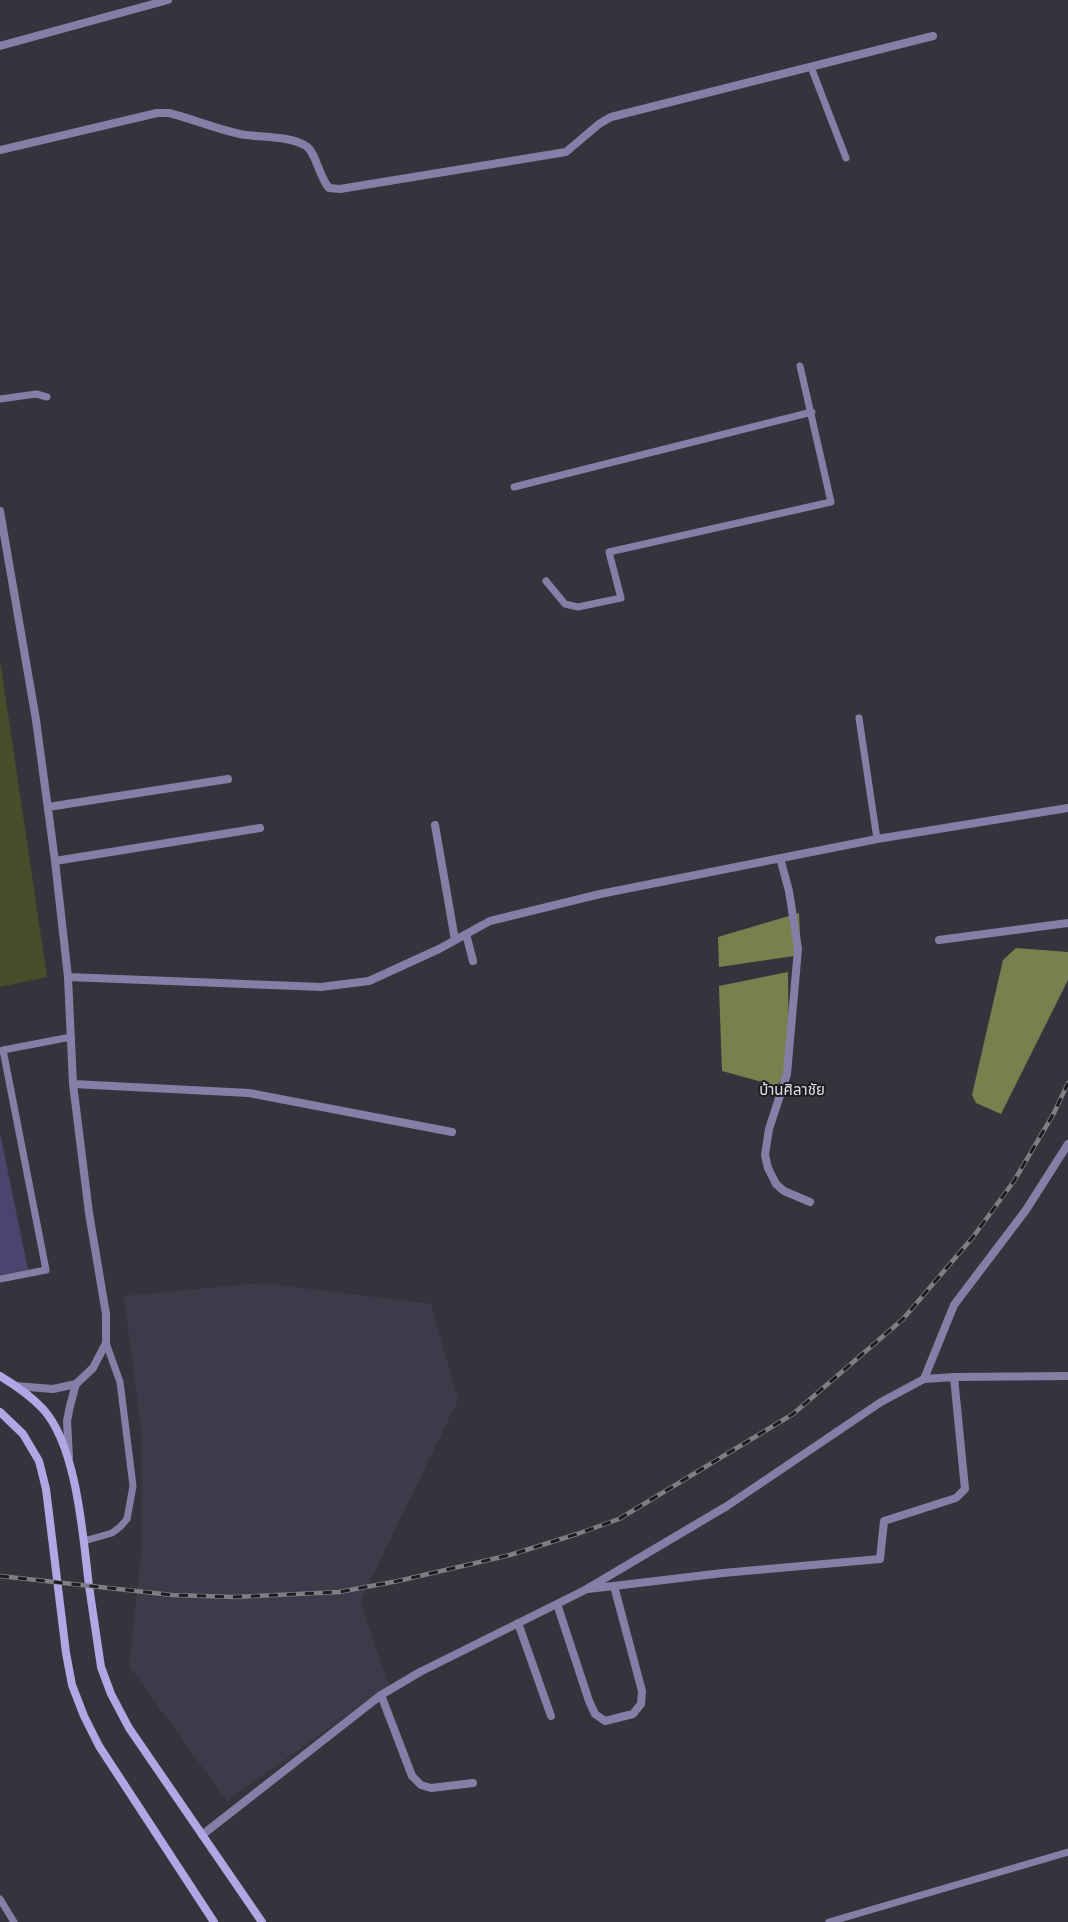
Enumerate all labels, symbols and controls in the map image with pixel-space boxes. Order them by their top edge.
district label: บ้านศิลาชัย [759,1082,825,1100]

